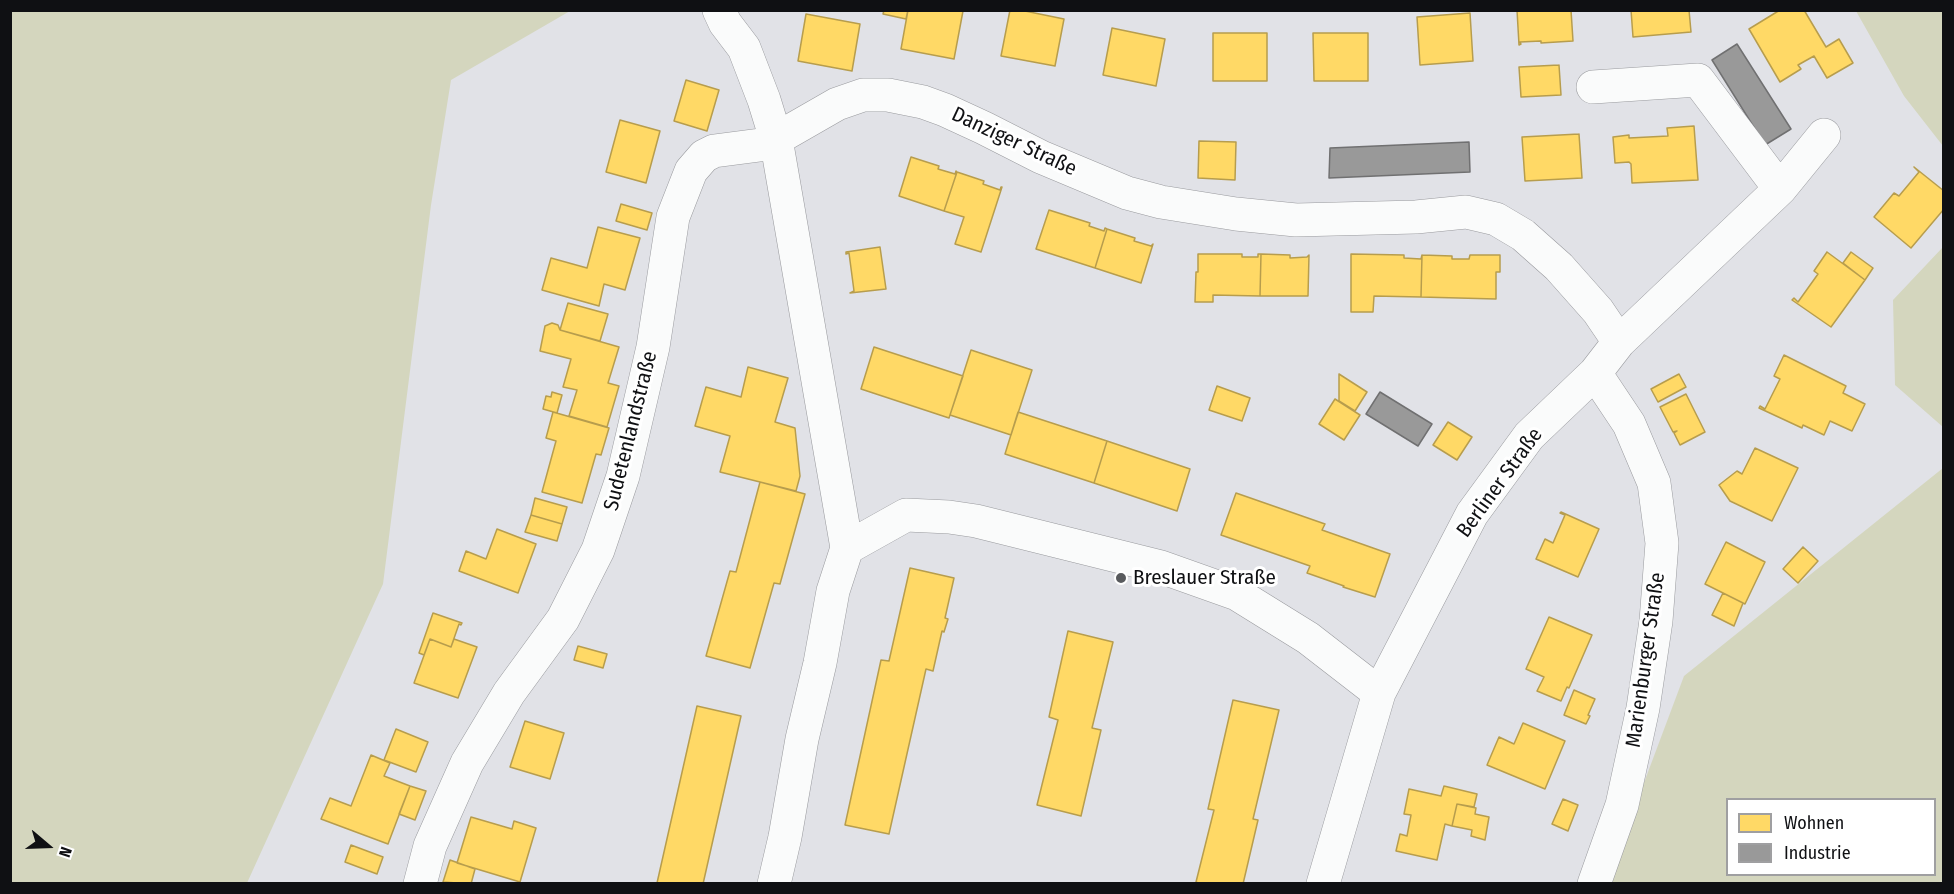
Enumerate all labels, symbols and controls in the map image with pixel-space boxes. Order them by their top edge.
street label: Danziger Straße [948,102,1080,182]
street label: Sudetenlandstraße [599,349,663,513]
street label: Berliner Straße [1452,423,1548,543]
place label: Breslauer Straße [1133,565,1276,591]
marker: Breslauer Straße [1114,571,1128,585]
street label: Marienburger Straße [1621,571,1671,749]
legend [1726,798,1936,876]
text: Wohnen [1784,812,1844,834]
north arrow [18,816,78,876]
text: Industrie [1784,842,1851,864]
text: N [55,844,76,860]

